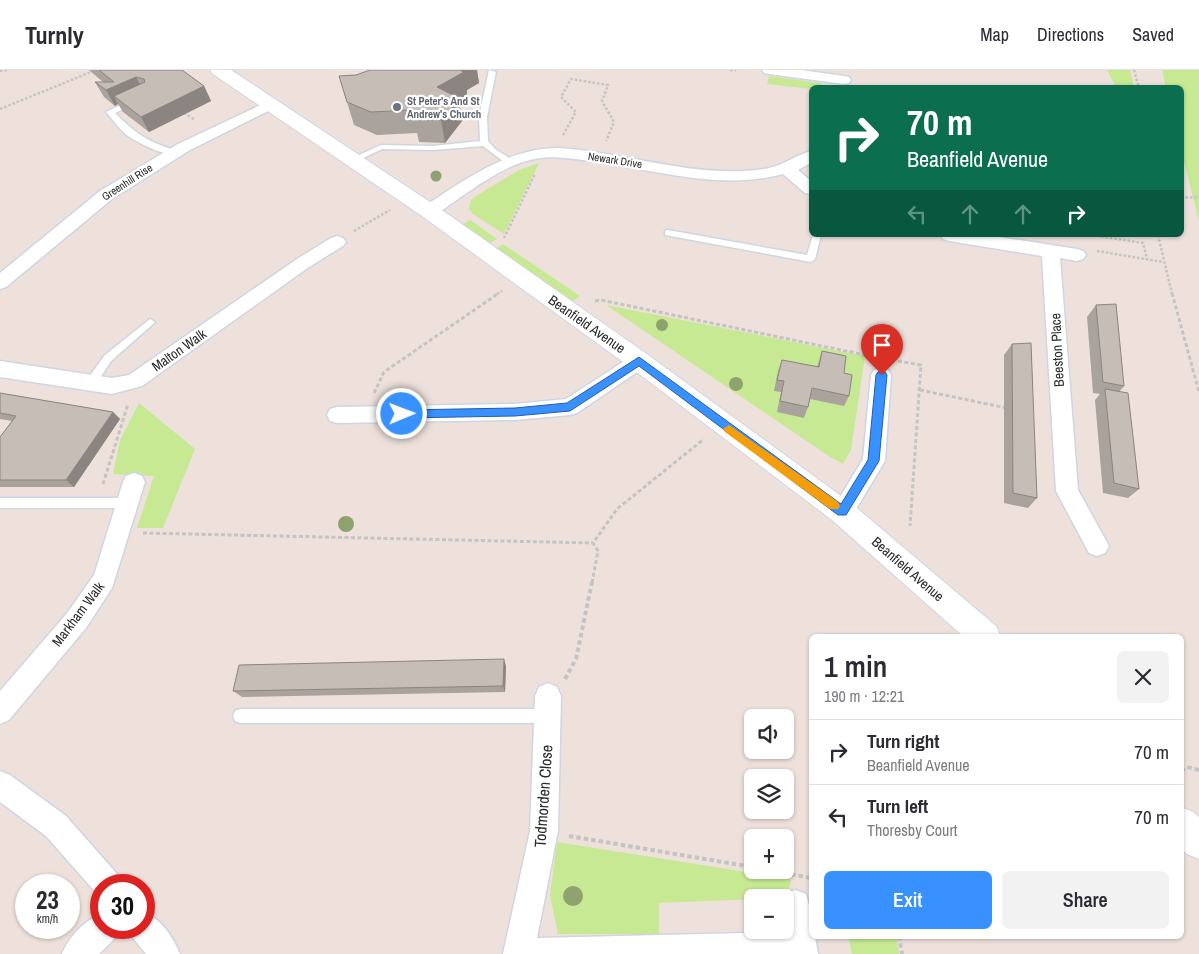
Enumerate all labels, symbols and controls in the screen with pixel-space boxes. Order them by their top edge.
text: Turnly [25,19,84,51]
text: Map [980,22,1009,47]
text: Directions [1037,22,1104,47]
text: Saved [1132,22,1174,47]
place label: St Peter's And St Andrew's Church [407,94,481,121]
text: 70 m [907,99,972,146]
marker: St Peter's And St Andrew's Church [391,101,403,113]
icon: right [824,105,889,170]
text: Beanfield Avenue [907,144,1048,174]
street label: Newark Drive [587,149,643,171]
street label: Greenhill Rise [99,160,155,204]
icon: left [903,200,931,228]
icon: ahead [956,200,984,228]
icon: ahead [1009,200,1037,228]
icon: right [1062,200,1090,228]
street label: Beanfield Avenue [545,291,629,357]
street label: Beeston Place [1046,313,1068,387]
street label: Malton Walk [148,324,210,375]
pin [861,324,903,375]
icon: arrive [868,331,896,359]
position arrow [375,387,427,439]
street label: Beanfield Avenue [868,533,948,605]
street label: Markham Walk [48,578,108,650]
text: 1 min [824,646,887,686]
button: close [1117,651,1169,703]
text: 190 m · 12:21 [824,685,904,707]
map controls [744,709,794,939]
button: sound [744,709,794,759]
text: Turn right [867,728,939,754]
icon: right [824,738,852,766]
text: 70 m [1134,739,1169,765]
street label: Todmorden Close [528,744,558,848]
text: Beanfield Avenue [867,754,970,776]
button: layers [744,769,794,819]
text: Turn left [867,793,928,819]
icon: left [824,803,852,831]
text: 70 m [1134,804,1169,830]
text: Thoresby Court [867,819,957,841]
button: + [744,829,794,879]
button: Exit [824,871,992,929]
button: Share [1002,871,1169,929]
speed limit sign: 30 [90,874,155,939]
text: 23 [36,883,59,917]
button: − [744,889,794,939]
text: km/h [37,911,58,927]

